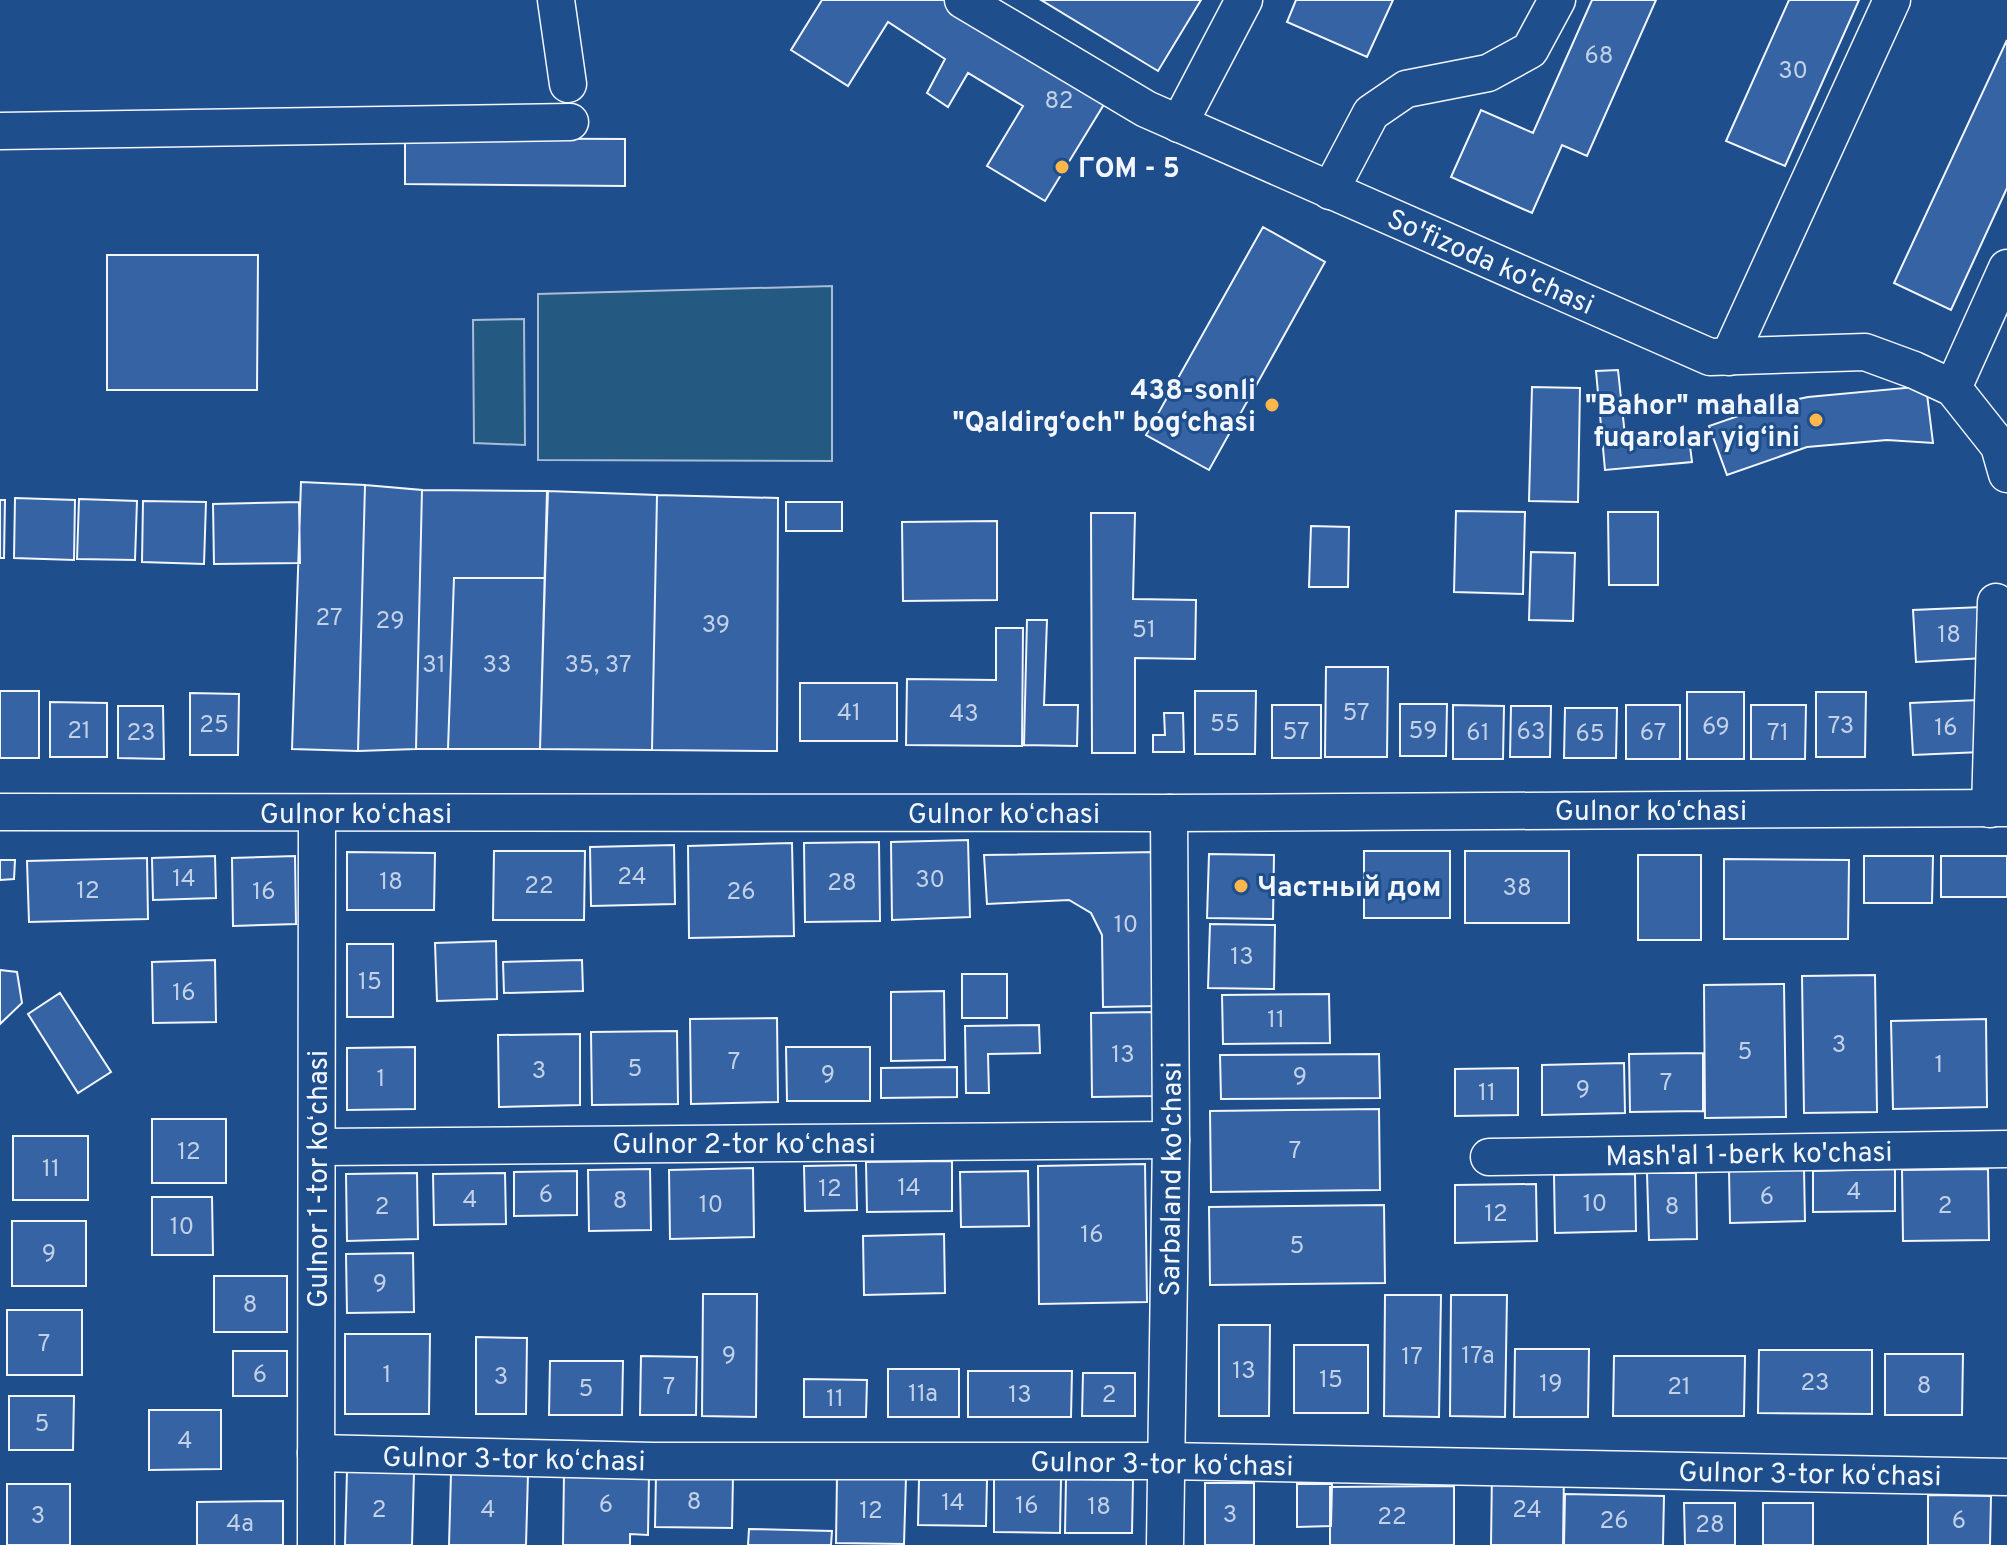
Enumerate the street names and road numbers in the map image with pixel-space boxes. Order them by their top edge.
street label: So'fizoda ko'chasi [1381,202,1599,325]
street label: Gulnor koʻchasi [1555,795,1747,831]
street label: Gulnor koʻchasi [260,798,452,834]
street label: Gulnor koʻchasi [908,798,1100,834]
street label: Gulnor 1-tor koʻchasi [302,1050,338,1308]
street label: Sarbaland ko'chasi [1154,1061,1192,1297]
street label: Gulnor 2-tor koʻchasi [612,1128,876,1164]
street label: Mash'al 1-berk ko'chasi [1605,1136,1893,1176]
street label: Gulnor 3-tor koʻchasi [382,1441,646,1481]
street label: Gulnor 3-tor koʻchasi [1030,1446,1294,1486]
street label: Gulnor 3-tor koʻchasi [1678,1456,1942,1496]

